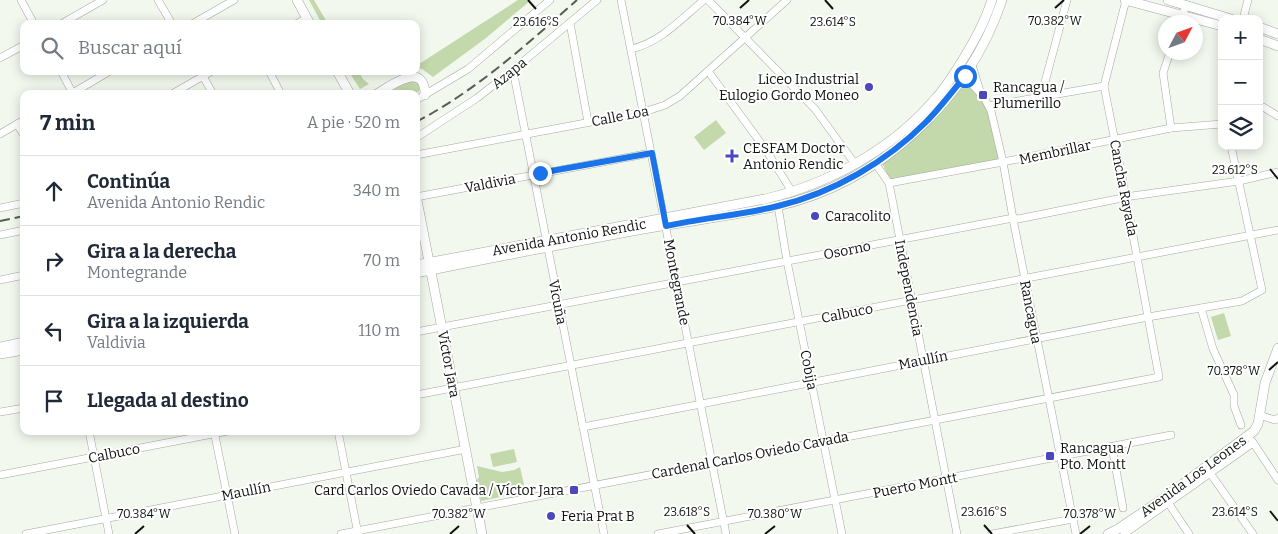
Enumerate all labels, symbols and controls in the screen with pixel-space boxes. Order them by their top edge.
text: 70.384°W [713,14,767,28]
text: 70.382°W [1028,14,1082,28]
text: 23.616°S [513,15,559,29]
text: 23.614°S [810,15,856,29]
north arrow [1158,15,1203,60]
map controls [1218,15,1263,150]
button: + [1218,15,1263,60]
search box [20,20,420,75]
icon: search [38,34,66,62]
text: Buscar aquí [78,36,182,59]
street label: Azapa [488,54,530,93]
button: − [1218,60,1263,105]
route start [954,65,977,88]
place label: Liceo Industrial Eulogio Gordo Moneo [719,71,859,104]
place label: Rancagua / Plumerillo [993,79,1065,112]
marker: Liceo Industrial Eulogio Gordo Moneo [863,81,875,93]
marker: Rancagua / Plumerillo [977,89,989,101]
street label: Calle Loa [590,103,651,130]
button: layers [1218,105,1263,150]
text: 7 min [40,110,95,136]
text: A pie · 520 m [307,113,400,132]
street label: Membrillar [1018,137,1093,168]
street label: Cancha Rayada [1106,138,1141,238]
place label: CESFAM Doctor Antonio Rendic [743,140,845,173]
marker: CESFAM Doctor Antonio Rendic [725,149,739,163]
route end [529,162,552,185]
text: 23.612°S [1212,163,1258,177]
text: Continúa [87,170,170,193]
street label: Valdivia [463,170,517,197]
icon: ahead [40,177,68,205]
text: 340 m [353,181,400,200]
text: Avenida Antonio Rendic [87,193,265,212]
place label: Caracolito [825,208,891,225]
marker: Caracolito [809,210,821,222]
street label: Avenida Antonio Rendic [491,216,647,259]
street label: Montegrande [660,237,693,327]
street label: Osorno [822,238,872,263]
street label: Independencia [891,238,926,338]
text: Gira a la derecha [87,240,236,263]
icon: right [40,247,68,275]
text: 70 m [364,251,400,270]
text: Montegrande [87,263,187,282]
street label: Vicuña [545,278,570,326]
street label: Rancagua [1016,279,1045,346]
street label: Calbuco [820,300,874,327]
text: Gira a la izquierda [87,310,249,333]
icon: left [40,317,68,345]
text: 110 m [358,321,400,340]
street label: Víctor Jara [434,329,463,399]
text: Valdivia [87,333,146,352]
street label: Maullín [897,347,949,374]
street label: Cobija [796,349,821,392]
text: 70.378°W [1208,364,1261,378]
icon: arrive [40,387,68,415]
text: Llegada al destino [87,389,249,412]
street label: Cardenal Carlos Oviedo Cavada [650,428,850,483]
street label: Avenida Los Leones [1137,432,1250,521]
street label: Calbuco [87,440,141,467]
place label: Rancagua / Pto. Montt [1060,440,1132,473]
marker: Rancagua / Pto. Montt [1044,450,1056,462]
street label: Puerto Montt [871,469,959,502]
street label: Maullín [220,478,272,505]
place label: Card Carlos Oviedo Cavada / Víctor Jara [314,482,564,499]
marker: Card Carlos Oviedo Cavada / Víctor Jara [568,484,580,496]
text: 23.618°S [664,505,710,519]
text: 23.616°S [961,505,1007,519]
text: 23.614°S [1212,505,1258,519]
text: 70.384°W [117,507,171,521]
text: 70.382°W [432,507,486,521]
text: 70.380°W [748,507,803,521]
text: 70.378°W [1064,507,1117,521]
place label: Feria Prat B [561,508,635,525]
marker: Feria Prat B [545,510,557,522]

